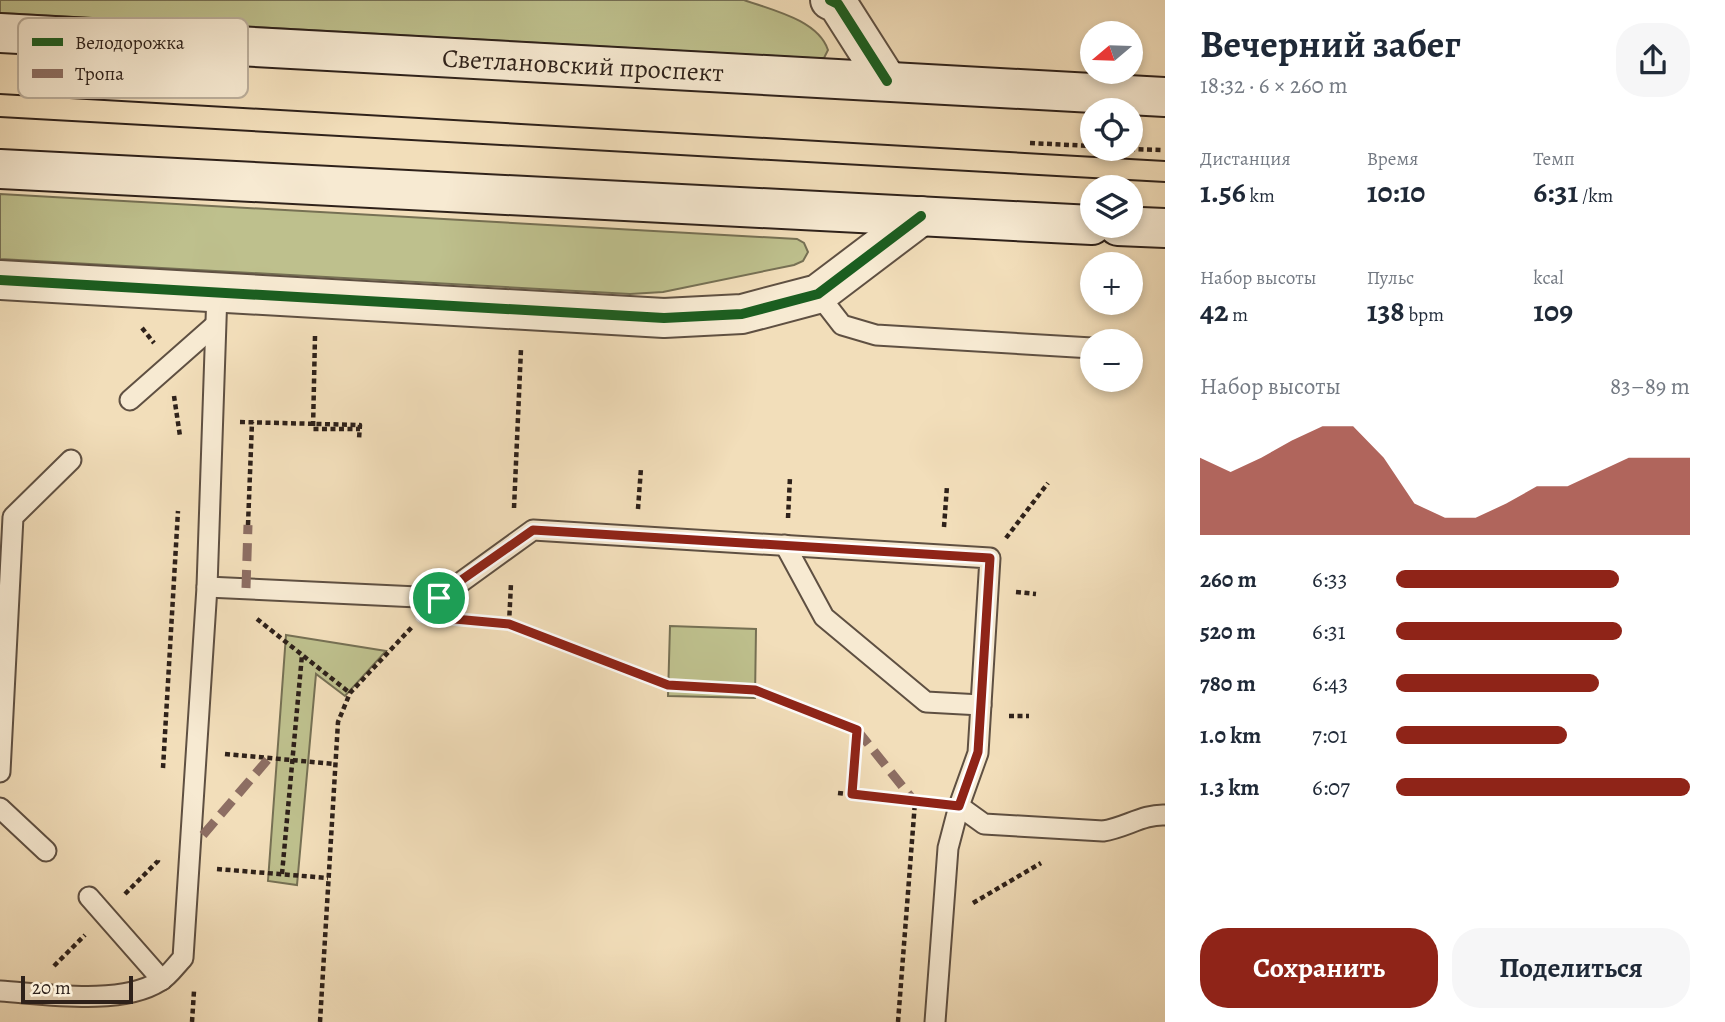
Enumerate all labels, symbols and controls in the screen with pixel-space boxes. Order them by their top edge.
legend [18,18,248,98]
text: Вечерний забег [1200,18,1461,70]
north arrow [1080,21,1143,84]
map controls [1080,21,1143,392]
button: share [1616,23,1690,97]
text: Велодорожка [75,30,185,56]
street label: Светлановский проспект [441,41,725,90]
text: Тропа [75,61,124,87]
text: 18:32 · 6 × 260 m [1200,70,1348,101]
button: locate [1080,98,1143,161]
text: Дистанция [1200,146,1291,172]
text: Время [1367,146,1418,172]
text: Темп [1533,146,1575,172]
text: 1.56 [1200,172,1246,212]
text: 10:10 [1367,172,1425,212]
text: 6:31 [1533,172,1578,212]
button: layers [1080,175,1143,238]
text: km [1246,183,1275,209]
text: /km [1578,183,1613,209]
button: + [1080,252,1143,315]
text: Набор высоты [1200,265,1316,291]
text: Пульс [1367,265,1414,291]
text: kcal [1533,265,1564,291]
text: 42 [1200,291,1229,331]
text: 138 [1367,291,1405,331]
text: 109 [1533,291,1573,331]
text: m [1229,302,1248,328]
text: bpm [1405,302,1444,328]
button: − [1080,329,1143,392]
text: Набор высоты [1200,371,1341,402]
text: 83–89 m [1610,371,1690,402]
text: 260 m [1200,564,1257,595]
text: 6:33 [1312,564,1347,595]
pin [409,568,469,628]
icon: arrive [420,579,458,617]
text: 520 m [1200,616,1256,647]
text: 6:31 [1312,616,1346,647]
text: 780 m [1200,668,1256,699]
text: 6:43 [1312,668,1348,699]
text: 1.0 km [1200,720,1261,751]
text: 7:01 [1312,720,1347,751]
text: 1.3 km [1200,772,1260,803]
text: 6:07 [1312,772,1350,803]
button: Сохранить [1200,928,1438,1008]
button: Поделиться [1452,928,1690,1008]
scale bar [21,973,133,1005]
text: 20 m [32,975,71,1001]

